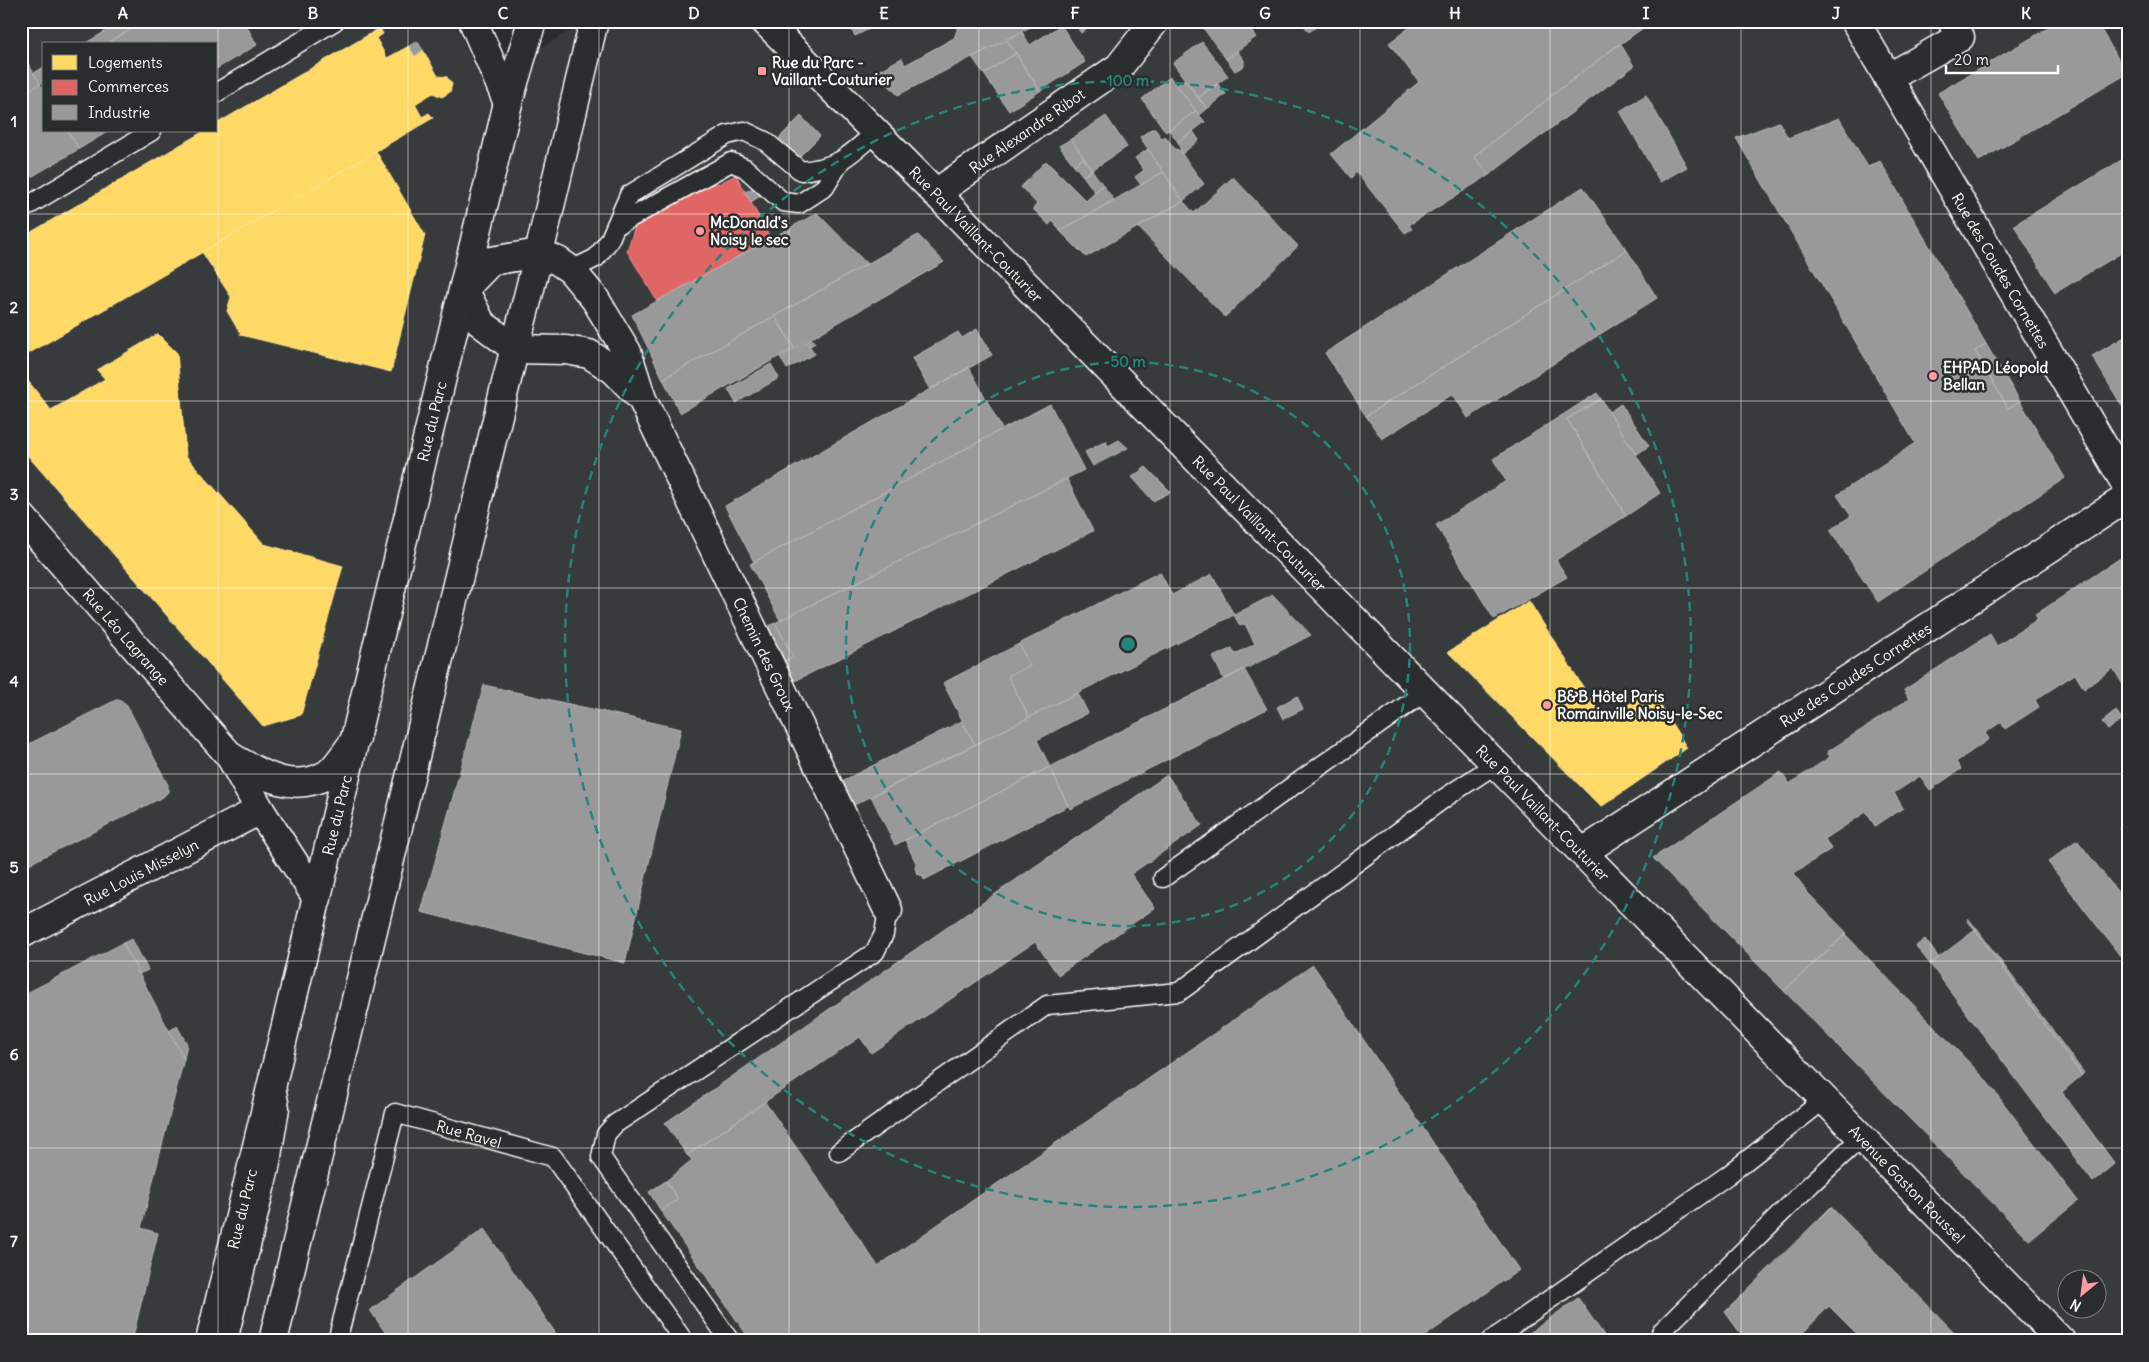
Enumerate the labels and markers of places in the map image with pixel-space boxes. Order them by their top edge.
place label: Rue du Parc - Vaillant-Couturier [772,53,893,89]
marker: Rue du Parc - Vaillant-Couturier [756,65,768,77]
place label: McDonald's Noisy le sec [710,213,789,250]
marker: McDonald's Noisy le sec [694,225,706,237]
place label: EHPAD Léopold Bellan [1943,358,2048,394]
marker: EHPAD Léopold Bellan [1927,370,1939,382]
centre of rings [1119,635,1137,653]
place label: B&B Hôtel Paris Romainville Noisy-le-Sec [1557,687,1723,724]
marker: B&B Hôtel Paris Romainville Noisy-le-Sec [1541,699,1553,711]

